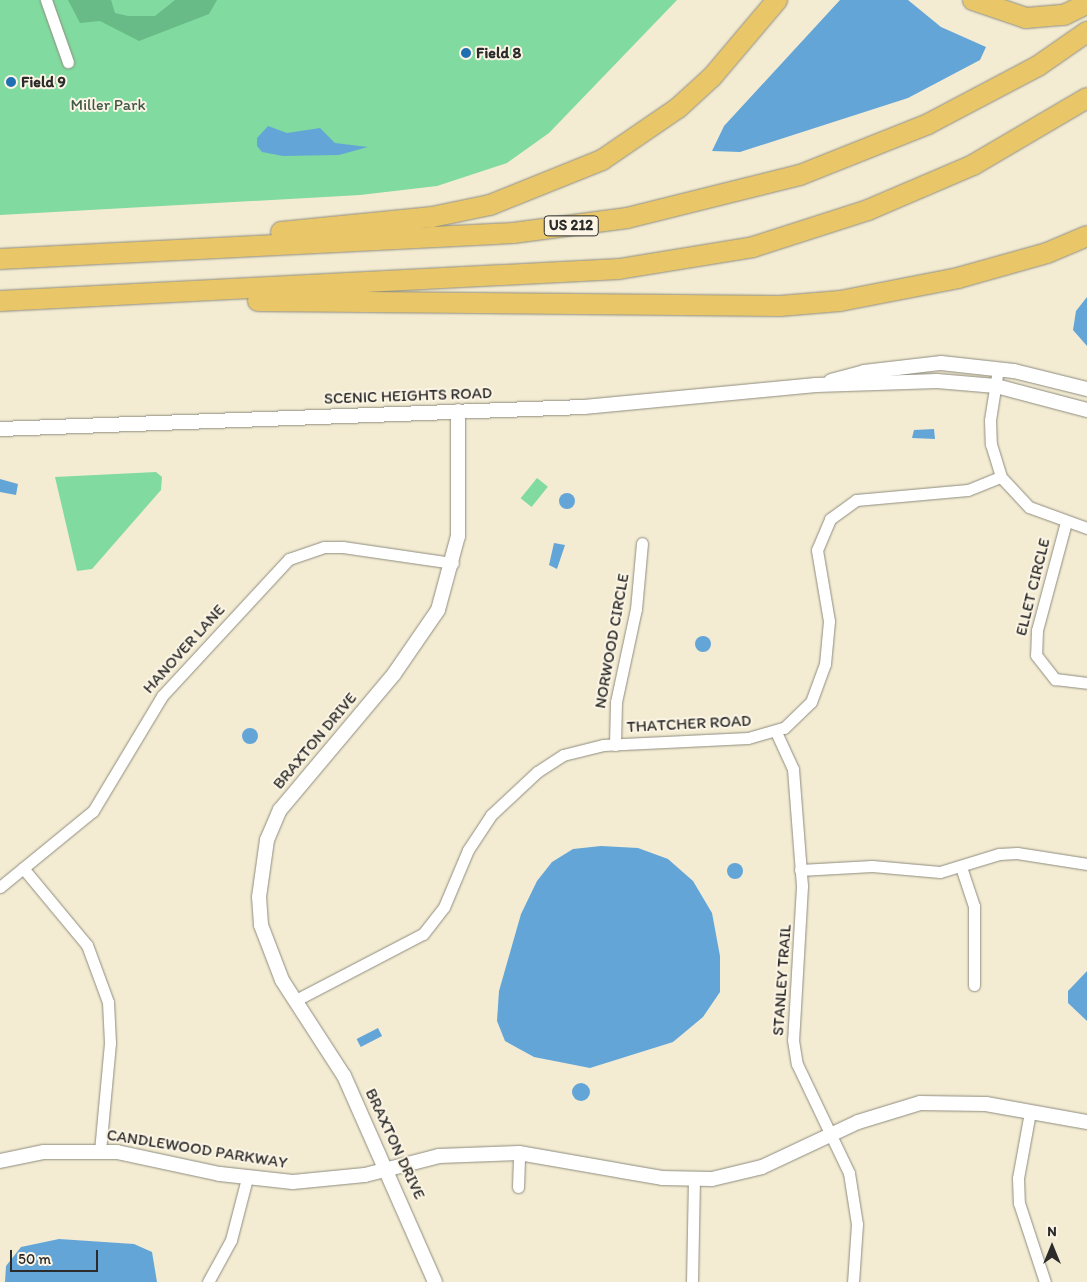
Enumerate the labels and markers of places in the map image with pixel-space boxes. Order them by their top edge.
place label: Field 8 [476,43,521,63]
marker: Field 8 [460,47,472,59]
place label: Field 9 [21,72,66,92]
marker: Field 9 [5,76,17,88]

